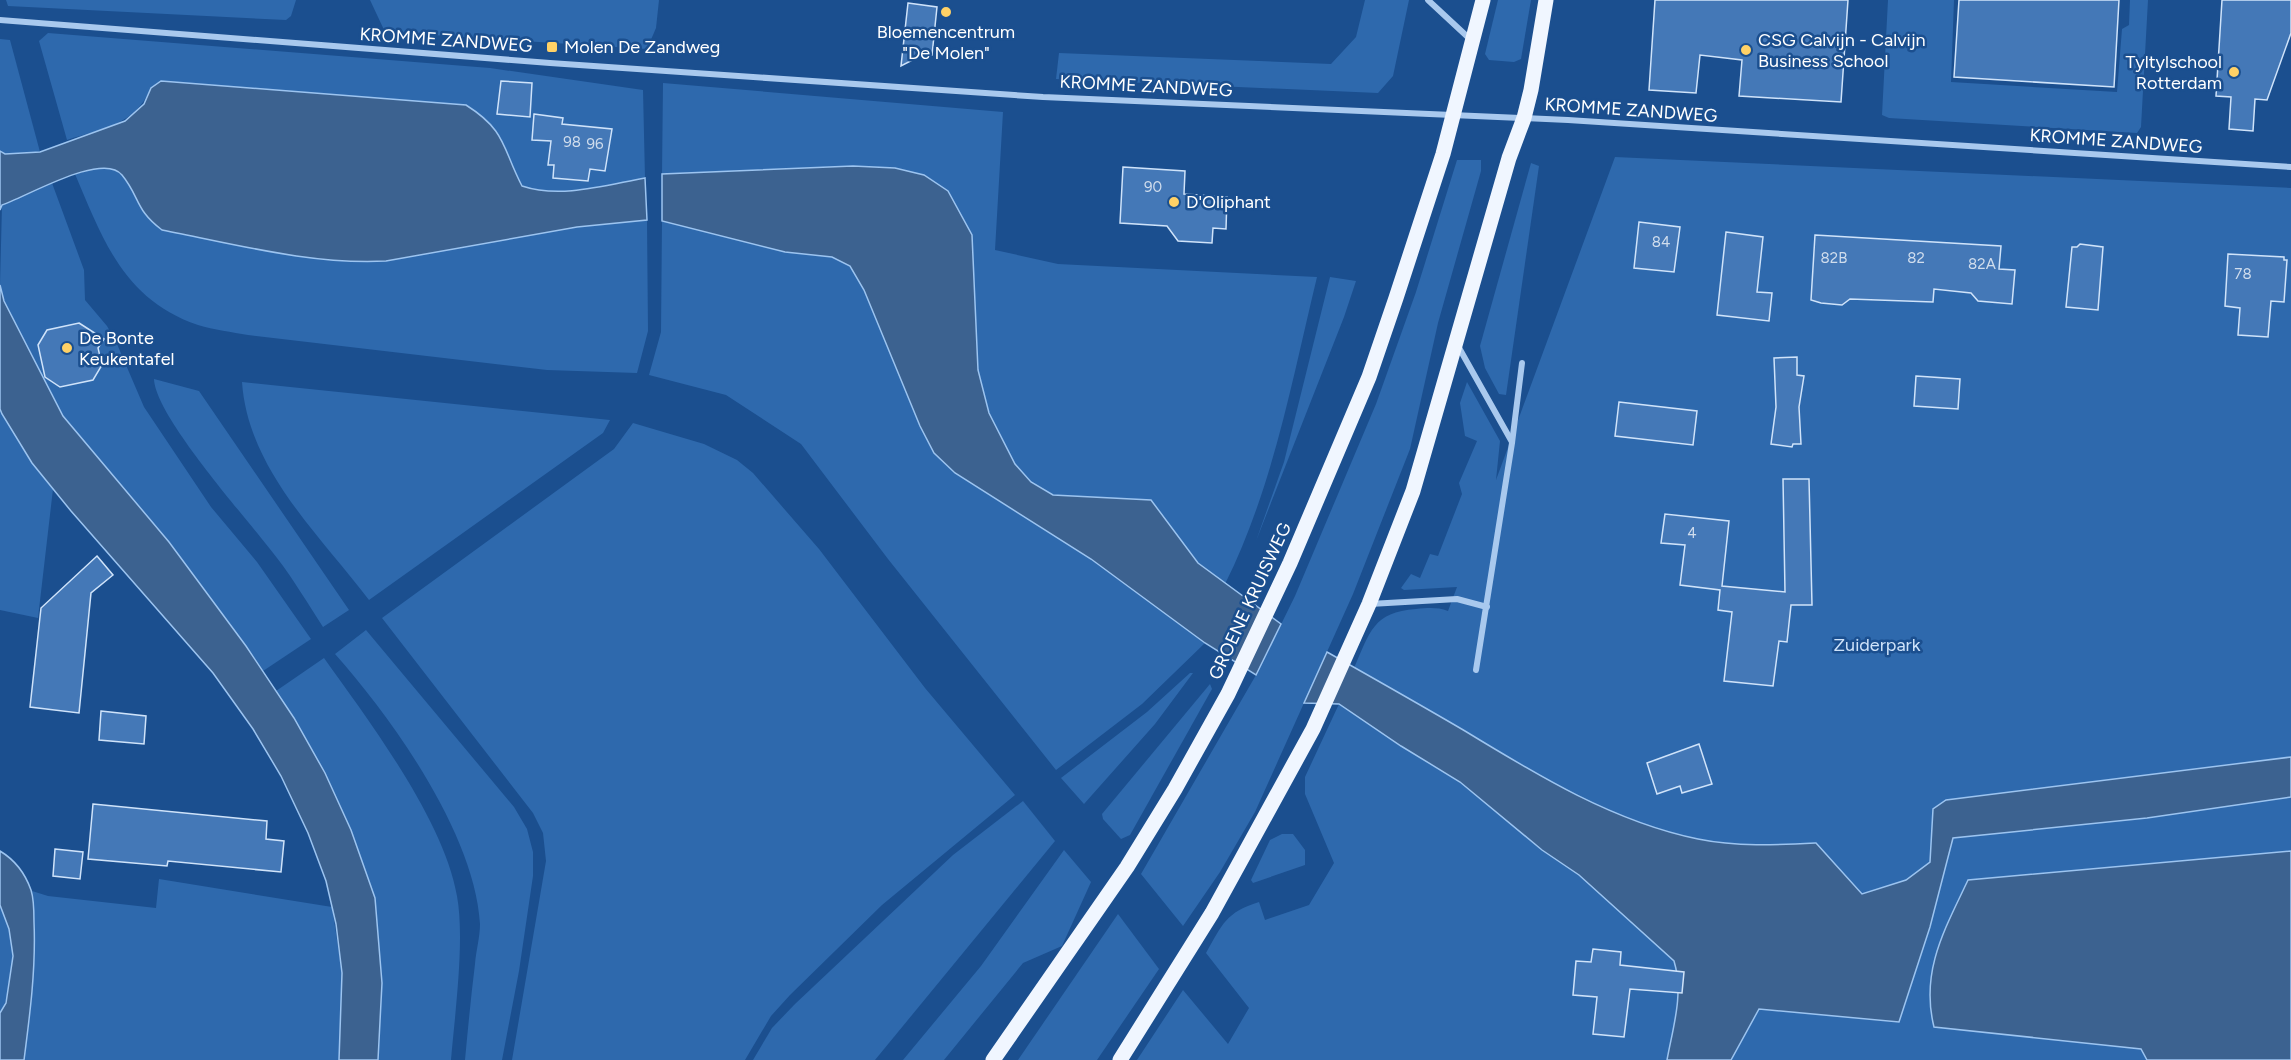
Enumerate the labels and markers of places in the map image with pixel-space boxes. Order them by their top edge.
marker: Bloemencentrum "De Molen" [939,5,953,19]
place label: Bloemencentrum "De Molen" [877,21,1015,64]
place label: CSG Calvijn - Calvijn Business School [1758,29,1926,72]
place label: Molen De Zandweg [564,36,720,58]
marker: Molen De Zandweg [545,40,559,54]
marker: CSG Calvijn - Calvijn Business School [1739,43,1753,57]
place label: Tyltylschool Rotterdam [2126,51,2222,94]
marker: Tyltylschool Rotterdam [2227,65,2241,79]
place label: D'Oliphant [1186,191,1271,213]
marker: D'Oliphant [1167,195,1181,209]
place label: De Bonte Keukentafel [79,327,174,370]
marker: De Bonte Keukentafel [60,341,74,355]

